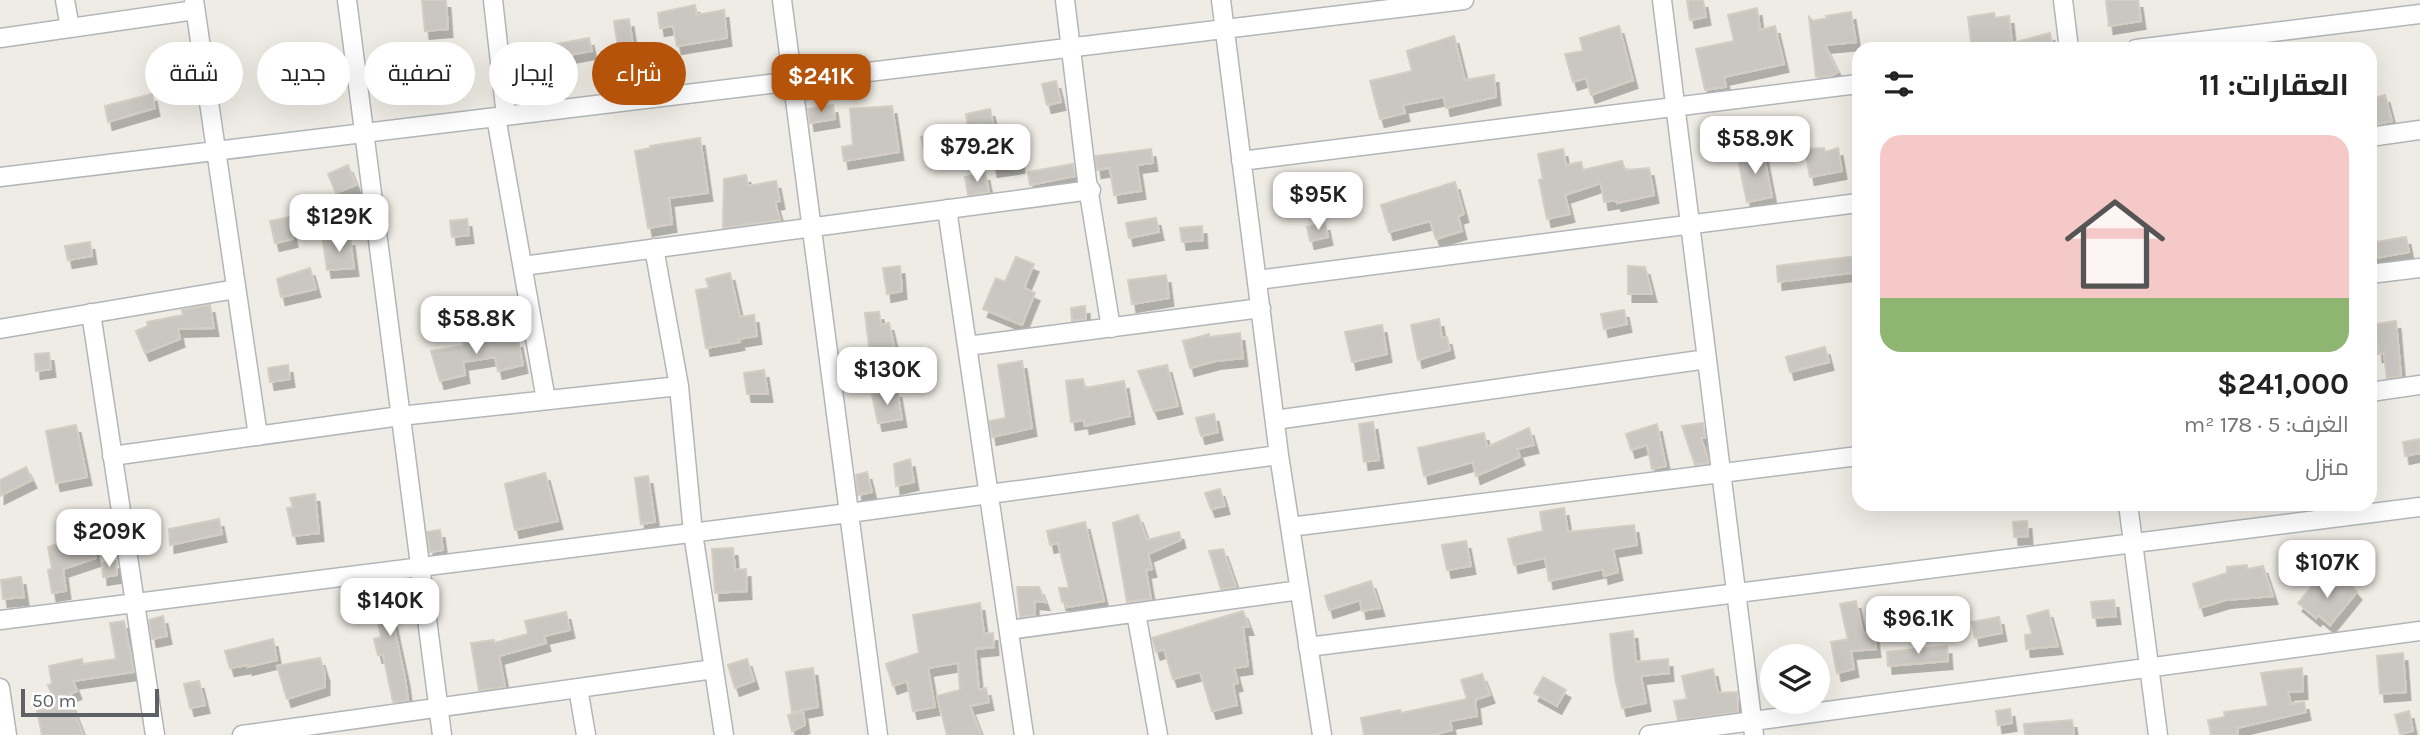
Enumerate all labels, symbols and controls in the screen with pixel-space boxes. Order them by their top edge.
chip: شقة [145,42,243,105]
chip: جديد [257,42,350,105]
chip: تصفية [364,42,475,105]
chip: إيجار [489,42,578,105]
chip: شراء [592,42,686,105]
pin: $241K [772,54,870,114]
text: $241K [788,63,854,90]
icon: filters [1880,65,1918,103]
text: العقارات: 11 [2199,67,2349,103]
pin: $58.9K [1698,116,1812,176]
pin: $79.2K [920,124,1034,184]
text: $58.9K [1716,125,1794,152]
text: $79.2K [939,133,1015,160]
pin: $95K [1277,173,1359,232]
text: $95K [1289,181,1347,208]
icon: home [2052,181,2178,307]
pin: $129K [290,194,388,254]
text: $129K [305,203,373,230]
pin: $58.8K [419,296,533,356]
text: $58.8K [437,305,515,332]
pin: $130K [838,348,936,407]
text: $130K [853,356,921,383]
text: $241,000 [2217,366,2349,402]
text: الغرف: 5 · 178 m² [2184,411,2349,438]
text: منزل [2305,454,2349,481]
pin: $209K [60,510,158,569]
text: $209K [72,518,146,545]
pin: $107K [2278,540,2376,600]
text: $107K [2294,549,2360,576]
pin: $140K [341,578,439,638]
text: $140K [356,587,424,614]
pin: $96.1K [1861,596,1975,656]
text: $96.1K [1882,605,1954,632]
map controls [1760,644,1830,714]
button: layers [1760,644,1830,714]
scale bar [21,686,159,718]
text: 50 m [32,690,76,712]

